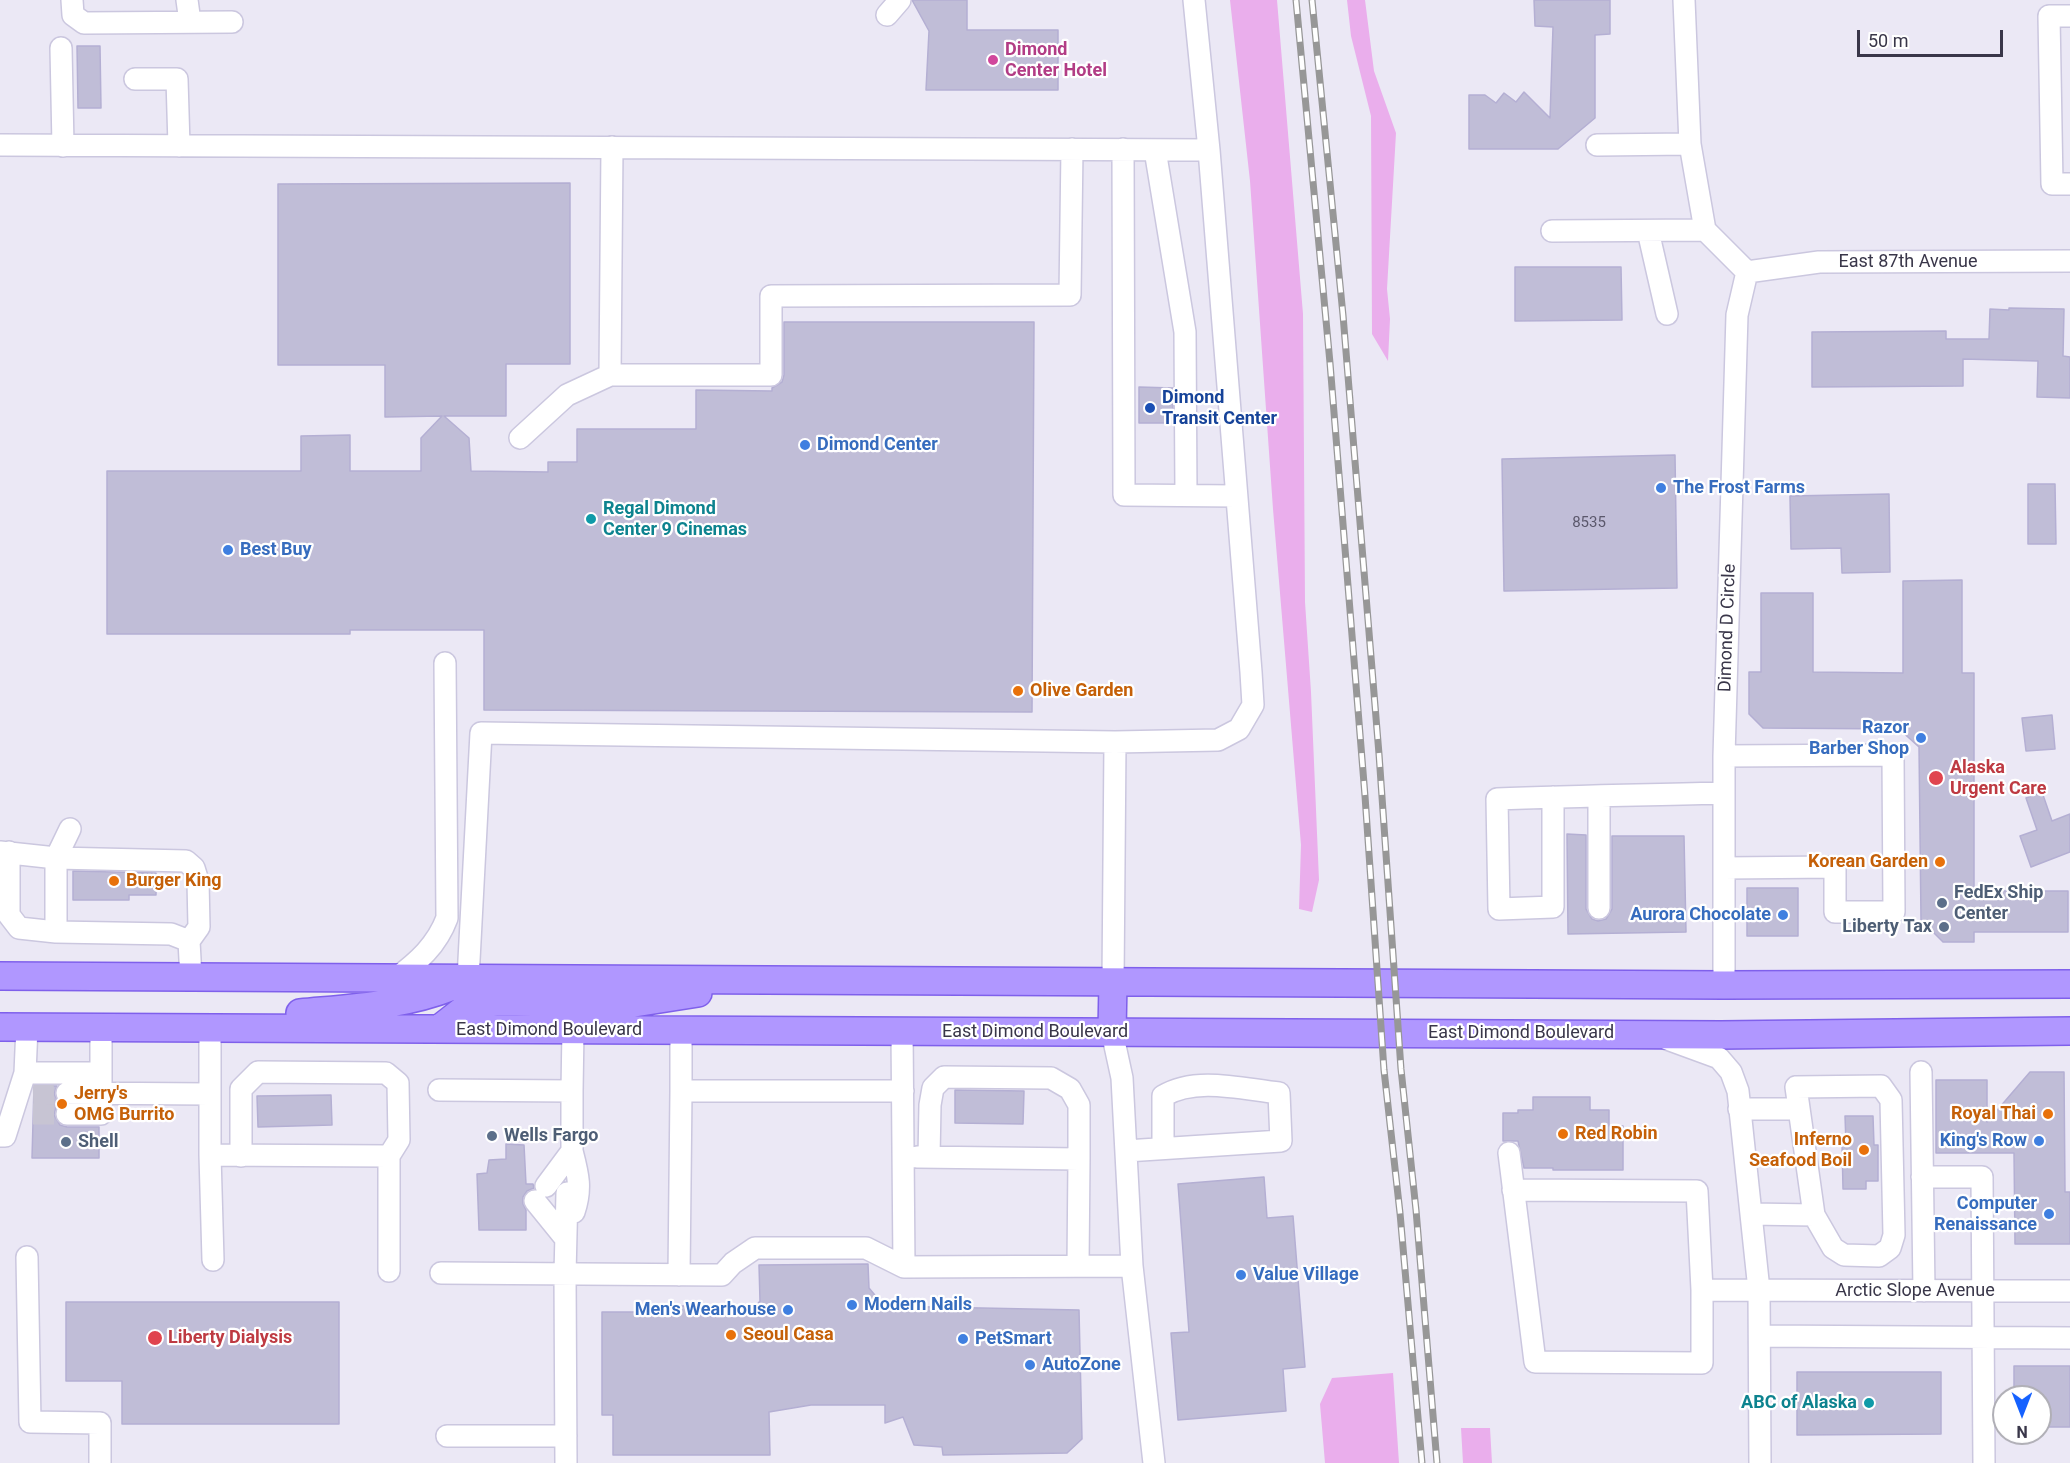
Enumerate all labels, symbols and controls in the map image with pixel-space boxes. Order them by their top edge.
scale bar [1860,18,2006,56]
text: 50 m [1868,30,1908,51]
place label: Dimond Center Hotel [1005,39,1107,82]
marker: Dimond Center Hotel [986,53,1000,67]
street label: East 87th Avenue [1838,251,1978,273]
place label: Dimond Transit Center [1162,387,1277,430]
marker: Dimond Transit Center [1143,401,1157,415]
place label: Dimond Center [817,434,938,456]
marker: Dimond Center [798,438,812,452]
place label: The Frost Farms [1673,477,1805,499]
marker: The Frost Farms [1654,481,1668,495]
place label: Regal Dimond Center 9 Cinemas [603,498,747,540]
marker: Regal Dimond Center 9 Cinemas [584,512,598,526]
house number: 8535 [1572,514,1606,532]
place label: Best Buy [240,539,312,561]
marker: Best Buy [221,543,235,557]
street label: Dimond D Circle [1715,563,1741,693]
place label: Olive Garden [1030,680,1133,702]
marker: Olive Garden [1011,684,1025,698]
place label: Razor Barber Shop [1809,717,1909,760]
marker: Razor Barber Shop [1914,731,1928,745]
place label: Alaska Urgent Care [1950,757,2047,800]
marker: Alaska Urgent Care [1927,769,1945,787]
place label: Korean Garden [1808,851,1928,873]
marker: Korean Garden [1933,855,1947,869]
place label: Burger King [126,870,222,892]
marker: Burger King [107,874,121,888]
place label: FedEx Ship Center [1954,882,2043,924]
marker: FedEx Ship Center [1935,896,1949,910]
place label: Aurora Chocolate [1630,904,1771,926]
marker: Aurora Chocolate [1776,908,1790,922]
place label: Liberty Tax [1842,916,1932,938]
marker: Liberty Tax [1937,920,1951,934]
street label: East Dimond Boulevard [456,1019,642,1041]
street label: East Dimond Boulevard [942,1021,1128,1043]
street label: East Dimond Boulevard [1428,1022,1614,1044]
place label: Jerry's OMG Burrito [74,1083,174,1126]
marker: Jerry's OMG Burrito [55,1097,69,1111]
place label: Royal Thai [1951,1103,2036,1125]
marker: Royal Thai [2041,1107,2055,1121]
place label: Red Robin [1575,1123,1658,1145]
place label: Wells Fargo [504,1125,599,1147]
marker: Red Robin [1556,1127,1570,1141]
marker: Wells Fargo [485,1129,499,1143]
place label: Inferno Seafood Boil [1749,1129,1852,1172]
place label: King's Row [1940,1130,2027,1152]
place label: Shell [78,1131,118,1153]
marker: King's Row [2032,1134,2046,1148]
marker: Shell [59,1135,73,1149]
marker: Inferno Seafood Boil [1857,1143,1871,1157]
place label: Computer Renaissance [1934,1193,2037,1236]
marker: Computer Renaissance [2042,1207,2056,1221]
place label: Value Village [1253,1264,1359,1286]
marker: Value Village [1234,1268,1248,1282]
street label: Arctic Slope Avenue [1835,1280,1995,1302]
place label: Modern Nails [864,1294,972,1316]
marker: Modern Nails [845,1298,859,1312]
place label: Men's Wearhouse [635,1299,776,1321]
marker: Men's Wearhouse [781,1303,795,1317]
place label: Seoul Casa [743,1324,834,1346]
place label: Liberty Dialysis [168,1327,292,1349]
marker: Seoul Casa [724,1328,738,1342]
place label: PetSmart [975,1328,1052,1350]
marker: Liberty Dialysis [146,1329,164,1347]
marker: PetSmart [956,1332,970,1346]
place label: AutoZone [1042,1354,1121,1376]
marker: AutoZone [1023,1358,1037,1372]
north arrow [1992,1385,2052,1445]
place label: ABC of Alaska [1741,1392,1857,1414]
marker: ABC of Alaska [1862,1396,1876,1410]
text: N [2016,1422,2028,1441]

